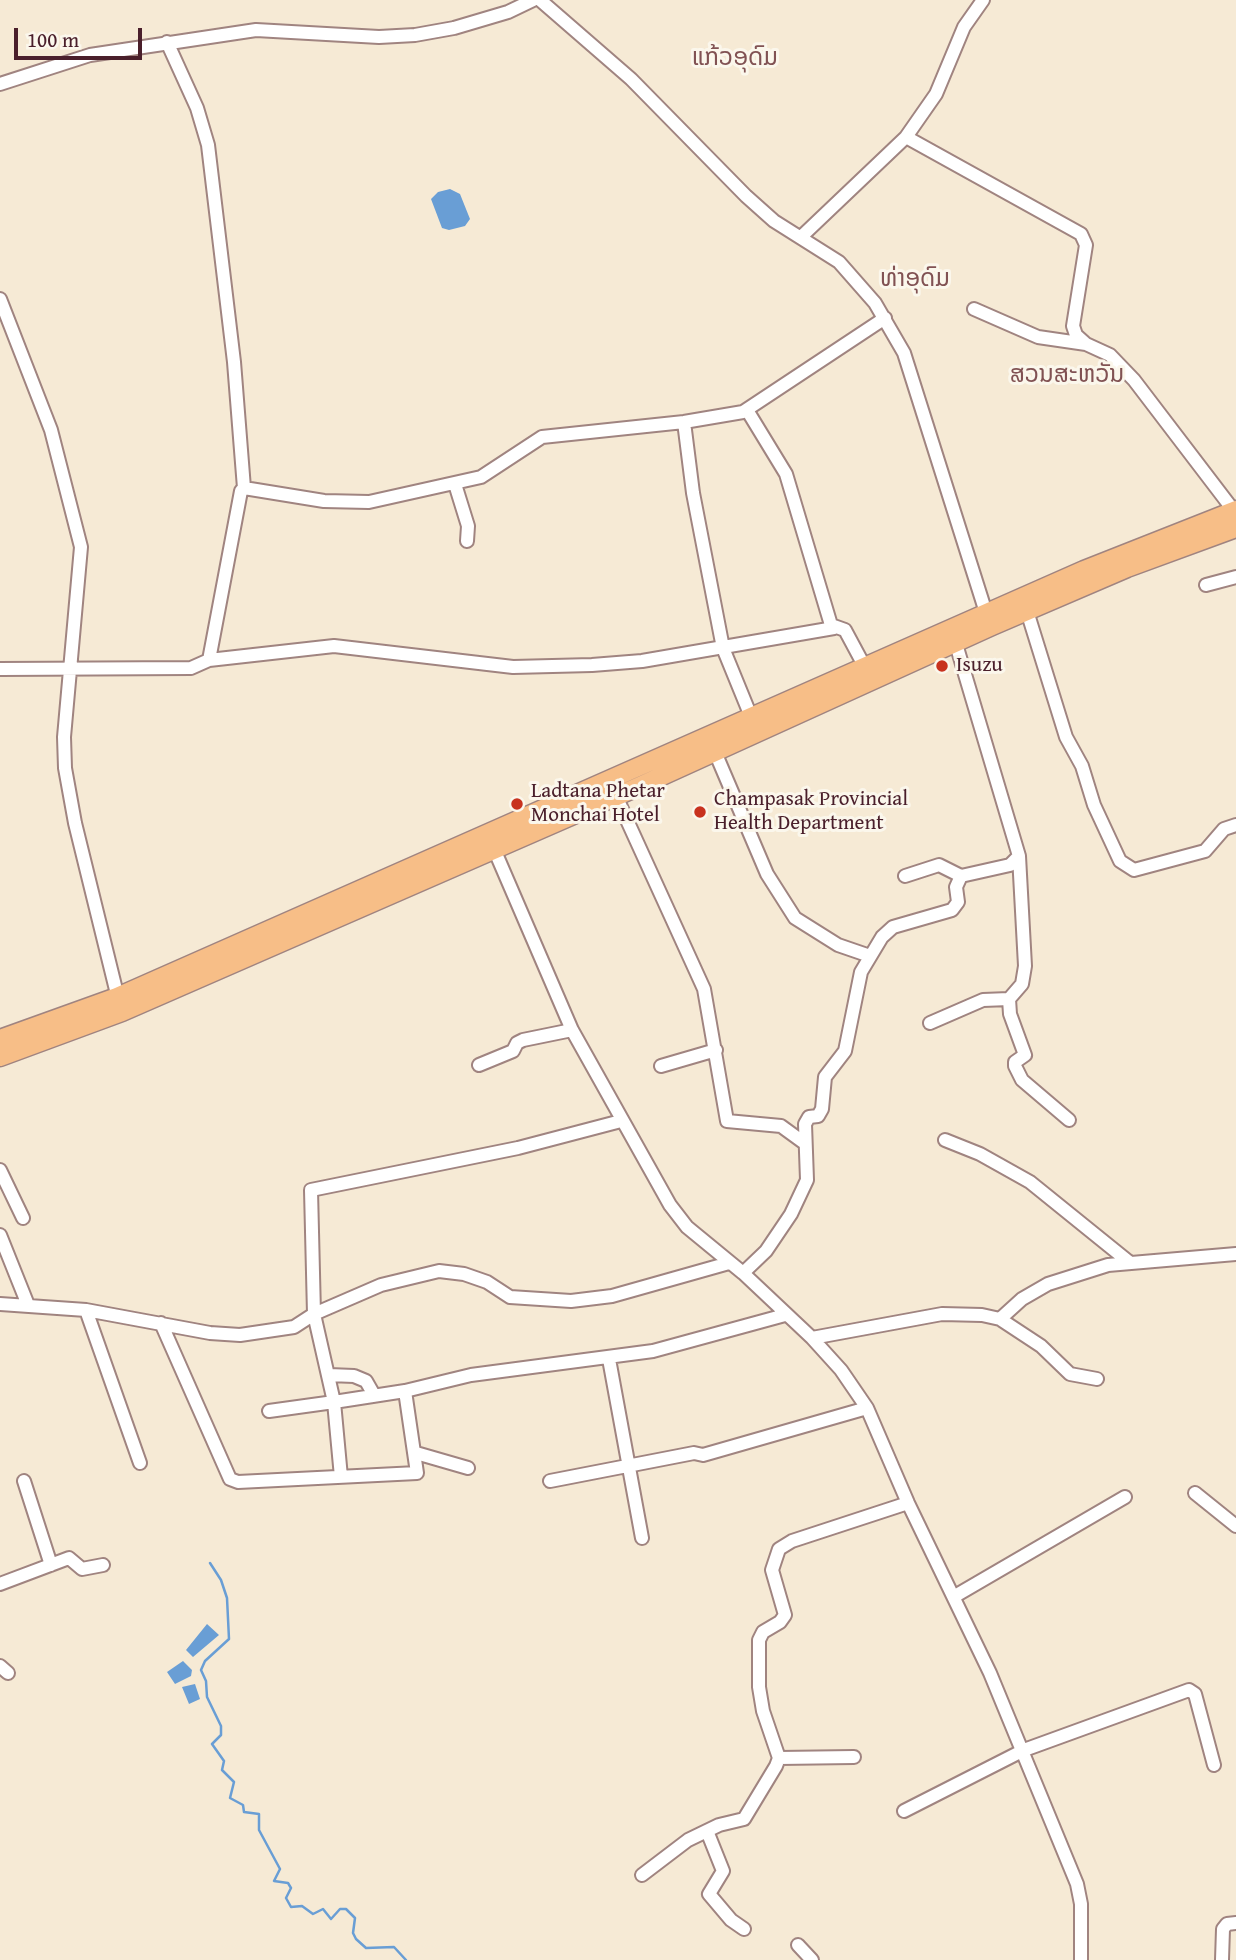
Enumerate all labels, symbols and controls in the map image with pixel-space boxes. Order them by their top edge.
scale bar [18,14,145,58]
text: 100 m [27,24,79,55]
district label: ແກ້ວອຸດົມ [692,45,778,73]
district label: ທ່າອຸດົມ [880,266,950,294]
district label: ສວນສະຫວັນ [1010,362,1124,390]
place label: Isuzu [956,653,1003,679]
marker: Isuzu [934,658,950,674]
place label: Ladtana Phetar Monchai Hotel [531,779,665,829]
place label: Champasak Provincial Health Department [714,787,908,837]
marker: Ladtana Phetar Monchai Hotel [509,796,525,812]
marker: Champasak Provincial Health Department [692,804,708,820]

